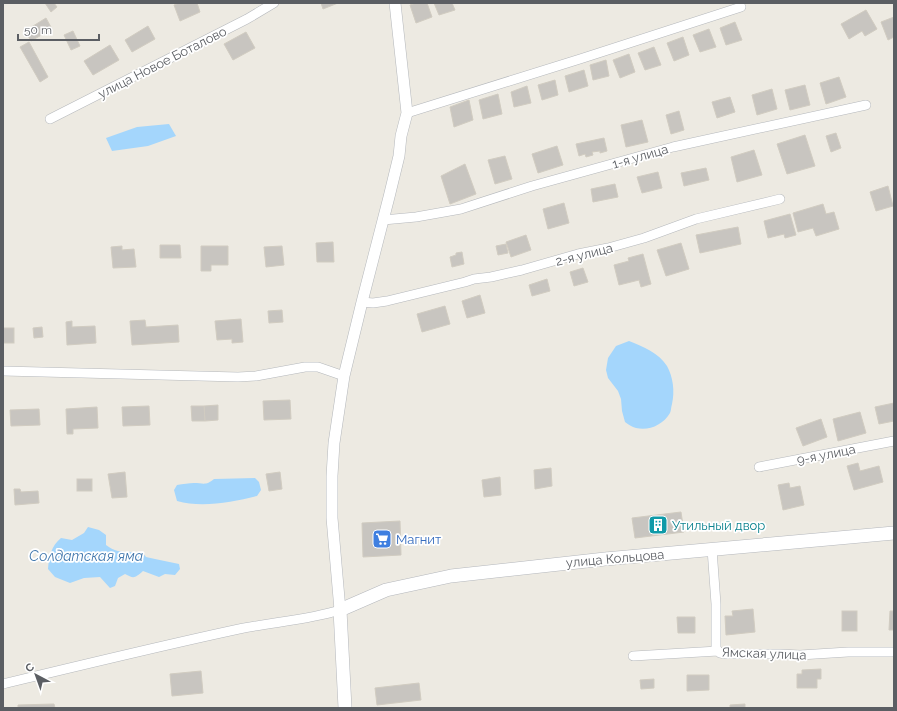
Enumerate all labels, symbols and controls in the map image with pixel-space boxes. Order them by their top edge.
scale bar [18,16,99,42]
text: 50 m [24,23,52,37]
street label: улица Новое Боталово [95,23,229,101]
street label: 1-я улица [610,141,670,172]
street label: 2-я улица [554,240,614,269]
street label: 9-я улица [795,441,857,468]
building icon: Утильный двор [647,514,669,536]
place label: Утильный двор [672,518,765,533]
supermarket icon: Магнит [371,528,393,550]
place label: Магнит [396,532,441,547]
street label: улица Кольцова [565,547,665,570]
water label: Солдатская яма [29,548,143,564]
street label: Ямская улица [721,645,807,662]
north arrow [16,655,56,695]
text: С [23,660,37,675]

